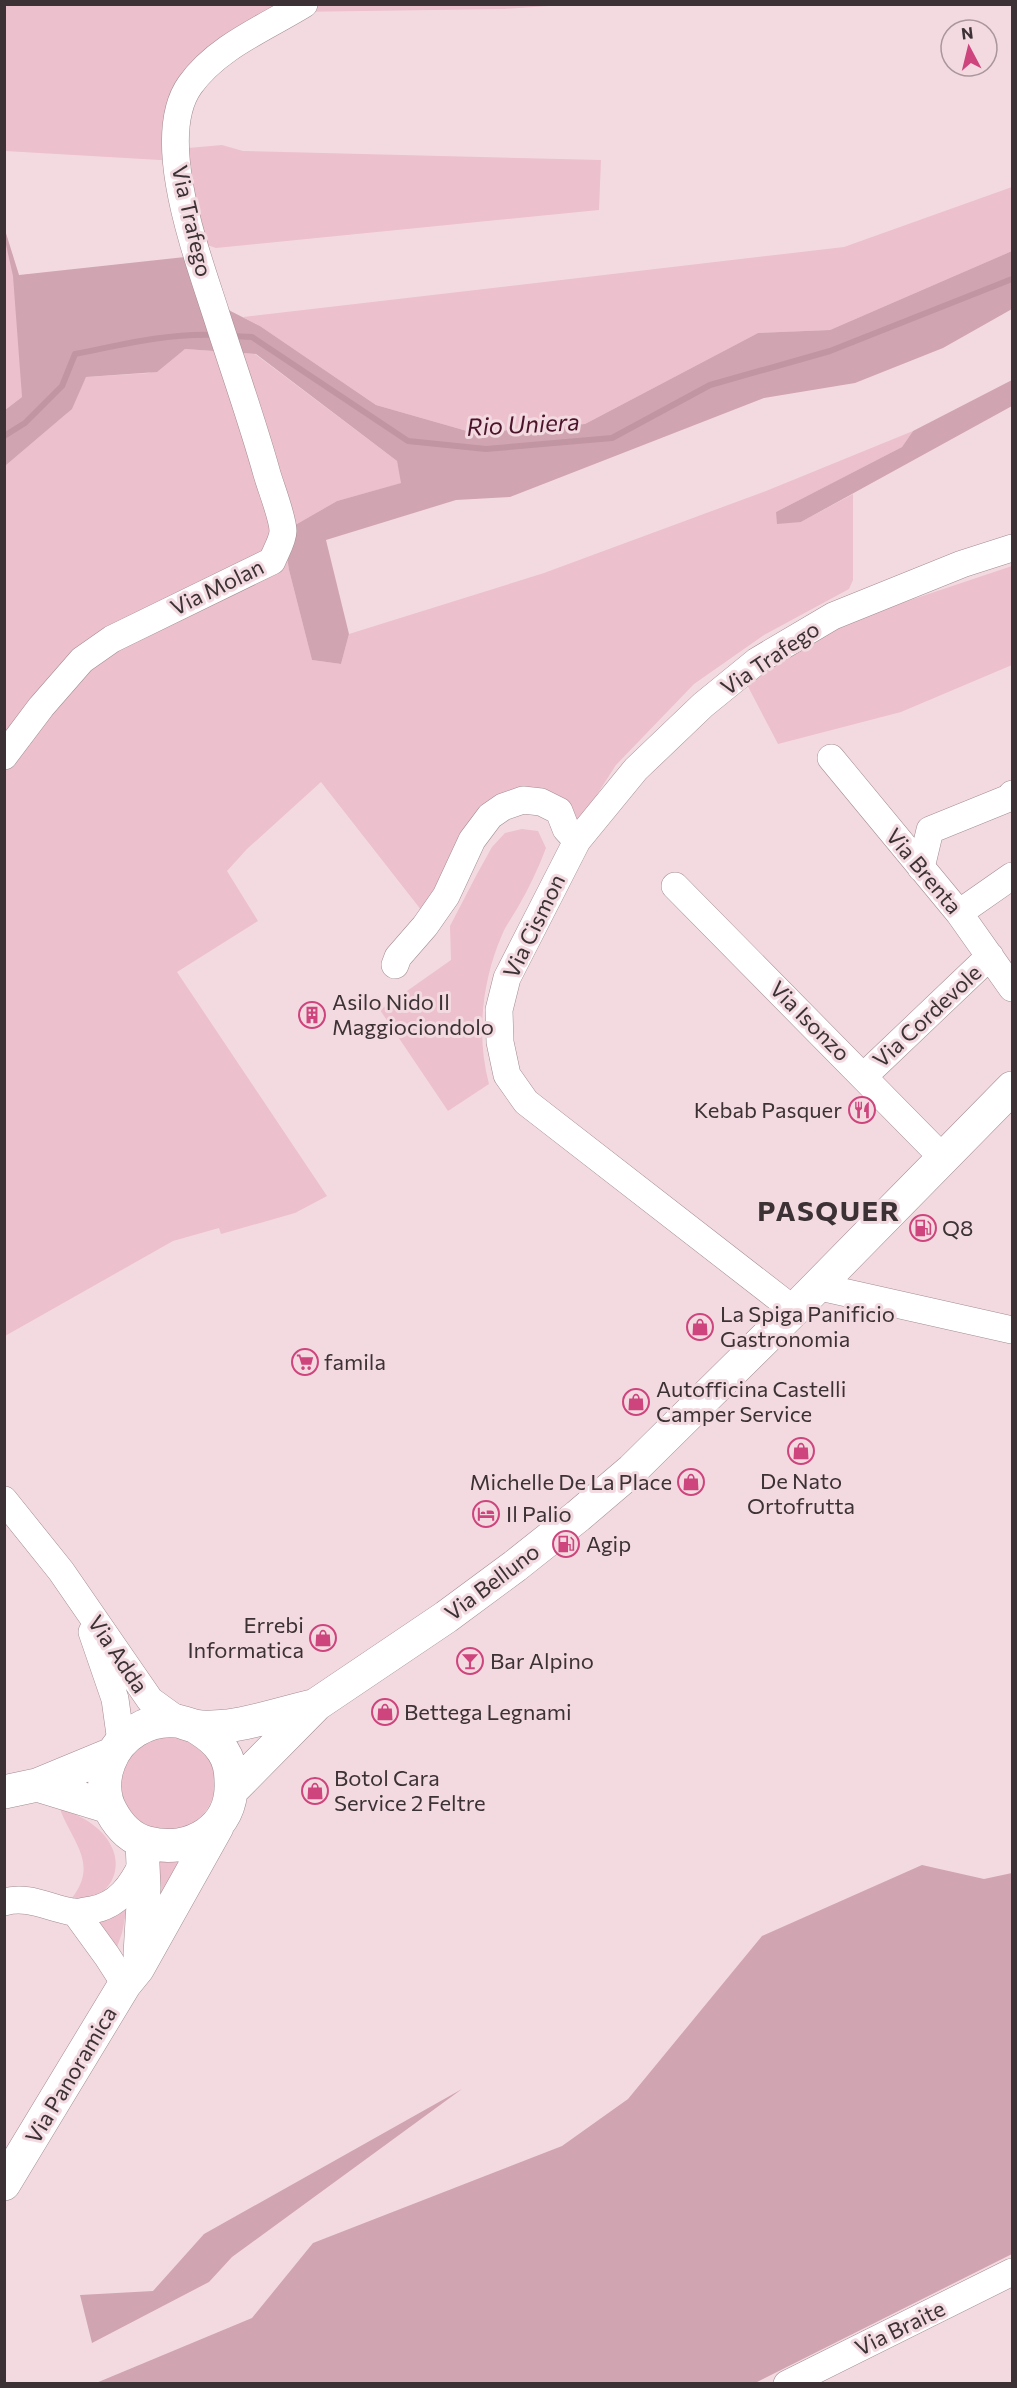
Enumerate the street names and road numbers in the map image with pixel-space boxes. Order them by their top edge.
street label: Via Trafego [167,163,218,279]
street label: Via Molan [166,552,268,621]
street label: Via Trafego [715,615,824,700]
street label: Via Brenta [881,822,968,919]
street label: Via Cismon [497,869,570,982]
street label: Via Cordevole [867,959,986,1073]
street label: Via Isonzo [765,975,856,1066]
street label: Via Belluno [439,1537,544,1626]
street label: Via Adda [83,1610,154,1698]
street label: Via Panoramica [19,2001,122,2148]
street label: Via Braite [850,2294,949,2361]

